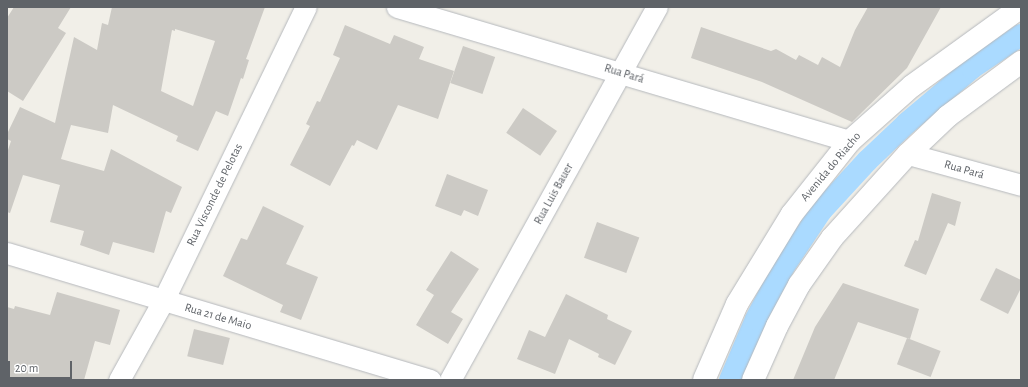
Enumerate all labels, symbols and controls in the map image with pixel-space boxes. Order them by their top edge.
street label: Rua Pará [602,61,646,87]
street label: Avenida do Riacho [798,129,864,205]
street label: Rua Visconde de Pelotas [184,141,246,249]
street label: Rua Pará [942,157,986,183]
street label: Rua Luis Bauer [531,161,577,227]
street label: Rua 21 de Maio [183,301,253,333]
scale bar [10,353,74,379]
text: 20 m [15,362,38,374]

